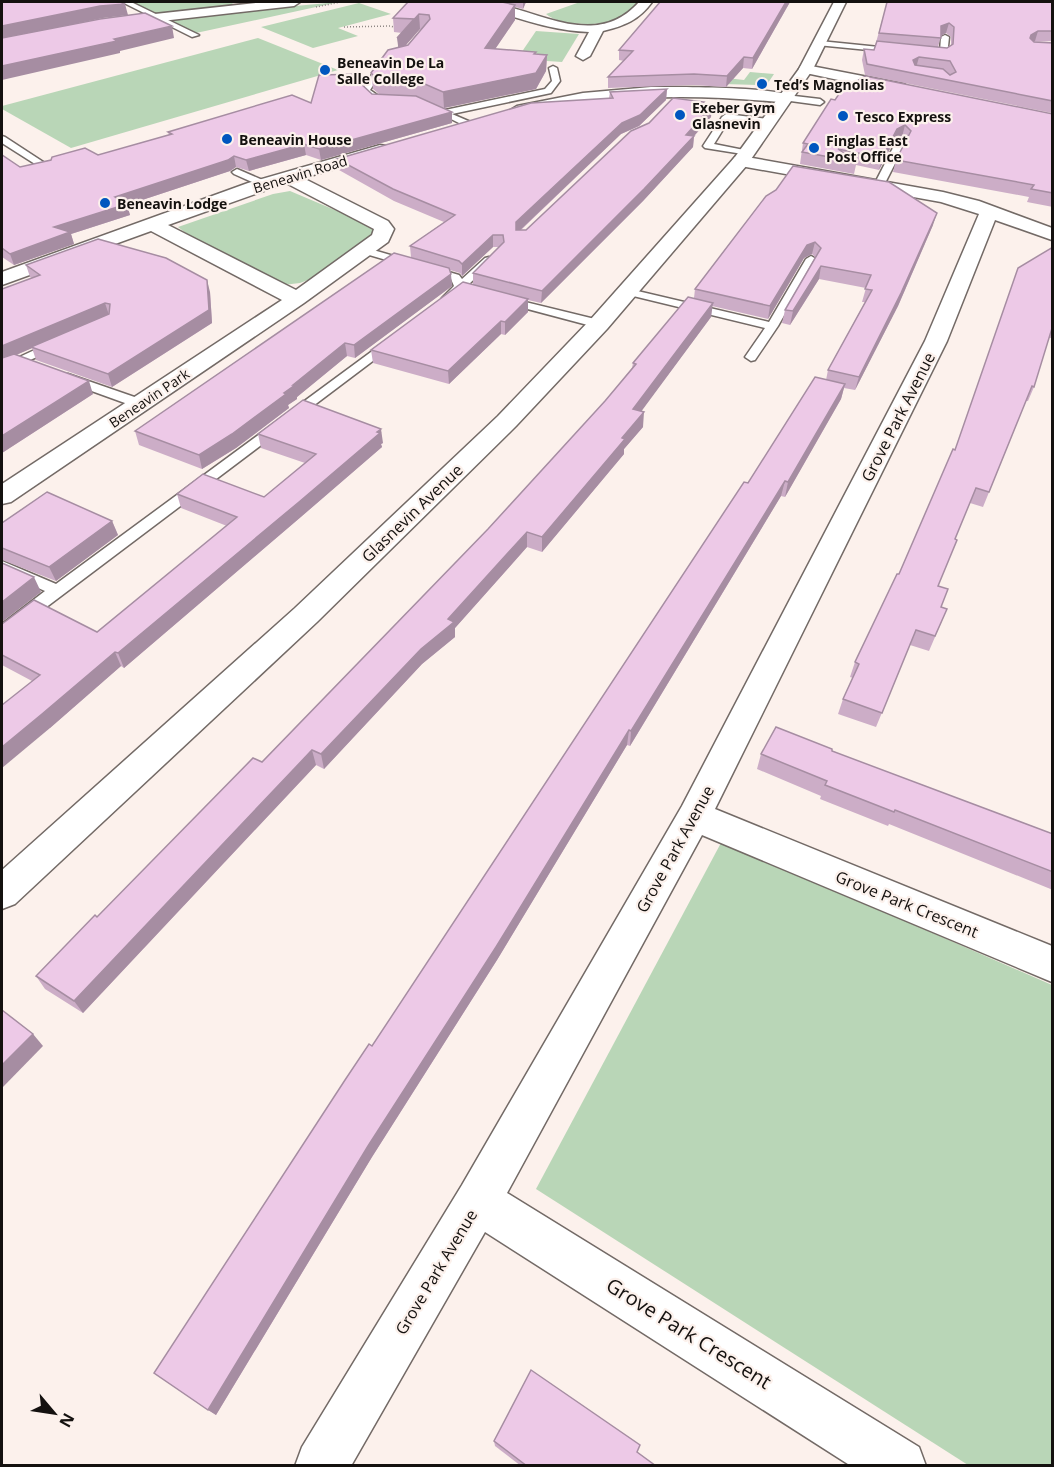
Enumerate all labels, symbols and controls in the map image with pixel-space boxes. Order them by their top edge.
place label: Beneavin De La Salle College [337,53,444,88]
marker: Beneavin De La Salle College [318,63,332,77]
place label: Ted’s Magnolias [774,75,884,94]
marker: Ted’s Magnolias [755,77,769,91]
place label: Exeber Gym Glasnevin [692,98,775,133]
place label: Tesco Express [855,107,951,126]
marker: Exeber Gym Glasnevin [673,108,687,122]
marker: Tesco Express [836,109,850,123]
place label: Beneavin House [239,130,352,149]
place label: Finglas East Post Office [826,131,908,166]
marker: Beneavin House [220,132,234,146]
marker: Finglas East Post Office [807,141,821,155]
street label: Beneavin Road [251,151,349,197]
place label: Beneavin Lodge [117,194,227,213]
marker: Beneavin Lodge [98,196,112,210]
street label: Grove Park Avenue [856,349,940,485]
street label: Beneavin Park [105,364,193,432]
street label: Glasnevin Avenue [357,459,467,567]
street label: Grove Park Avenue [631,781,719,917]
street label: Grove Park Crescent [832,865,982,943]
street label: Grove Park Avenue [390,1205,482,1339]
street label: Grove Park Crescent [601,1271,777,1395]
north arrow [24,1383,84,1443]
text: N [54,1409,80,1431]

